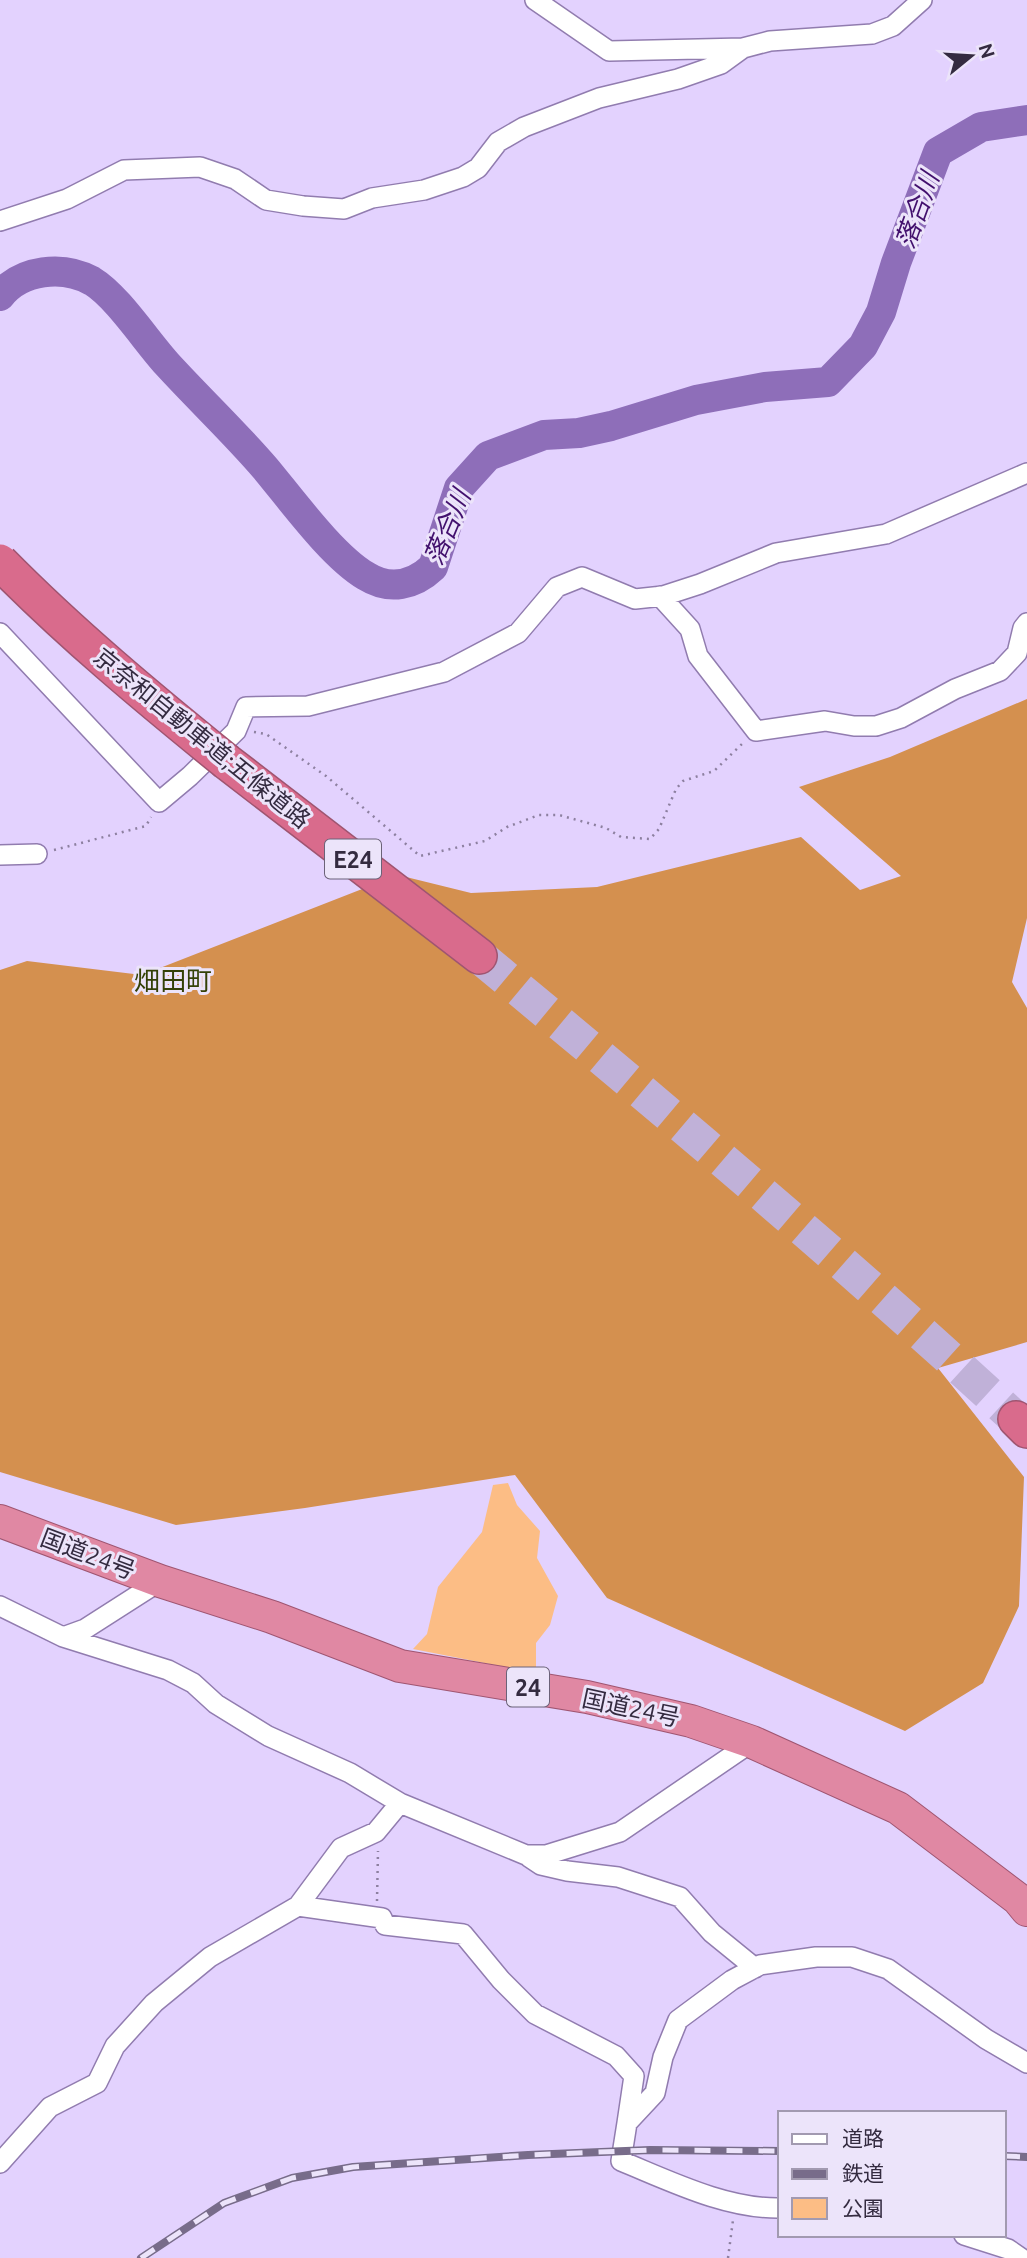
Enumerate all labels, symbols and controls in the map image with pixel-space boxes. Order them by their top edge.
north arrow [936,21,1006,91]
text: N [975,41,1000,61]
water label: 落合川 [890,166,945,252]
water label: 落合川 [418,483,477,569]
street label: 京奈和自動車道;五條道路 [89,643,315,833]
road number: E24 [325,839,381,878]
district label: 畑田町 [134,966,212,995]
street label: 国道24号 [37,1524,139,1584]
road number: 24 [507,1668,549,1706]
street label: 国道24号 [580,1684,682,1732]
legend [778,2111,1006,2237]
text: 道路 [842,2126,884,2150]
text: 鉄道 [842,2161,884,2185]
text: 公園 [842,2196,884,2220]

